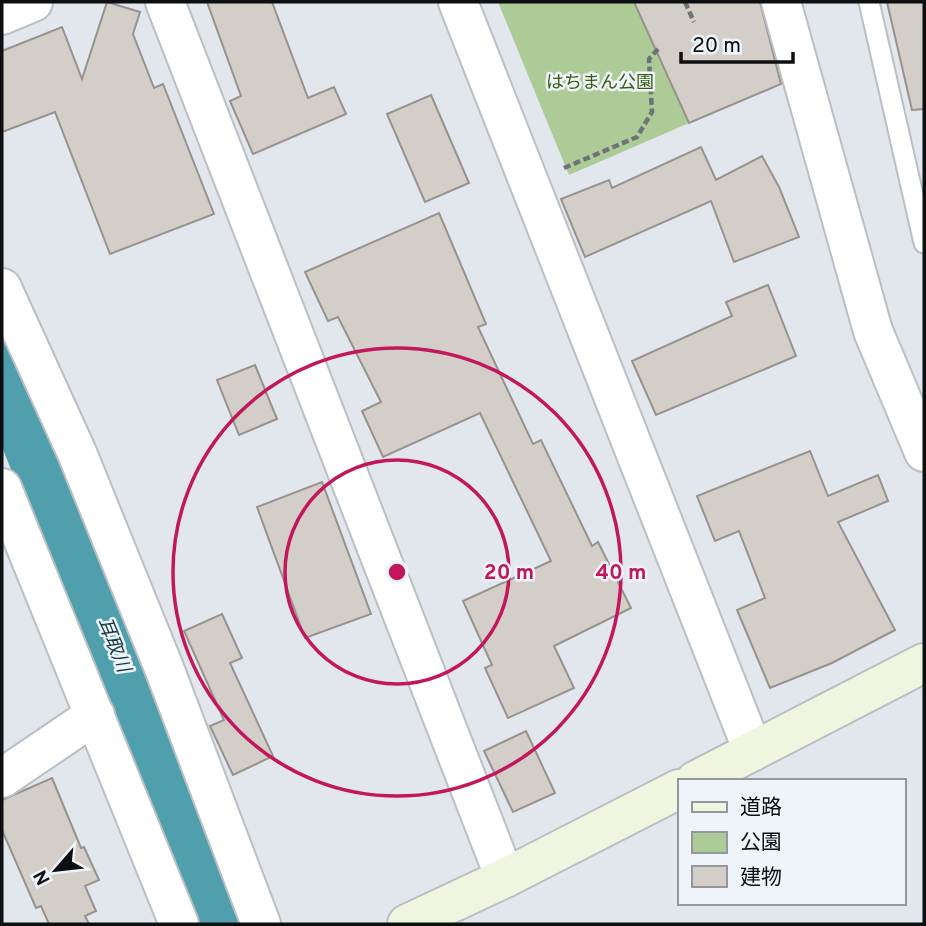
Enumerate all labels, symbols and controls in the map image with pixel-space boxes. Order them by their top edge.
scale bar [681,21,793,65]
text: 20 m [692,33,741,60]
park label: はちまん公園 [546,72,654,95]
centre of rings [385,560,409,584]
text: 20 m [484,560,534,587]
text: 40 m [596,560,646,587]
water label: 耳取川 [91,614,136,678]
legend [678,779,905,905]
text: 道路 [740,795,782,822]
text: 公園 [740,830,782,857]
north arrow [21,835,91,905]
text: N [29,865,57,889]
text: 建物 [740,865,782,892]

